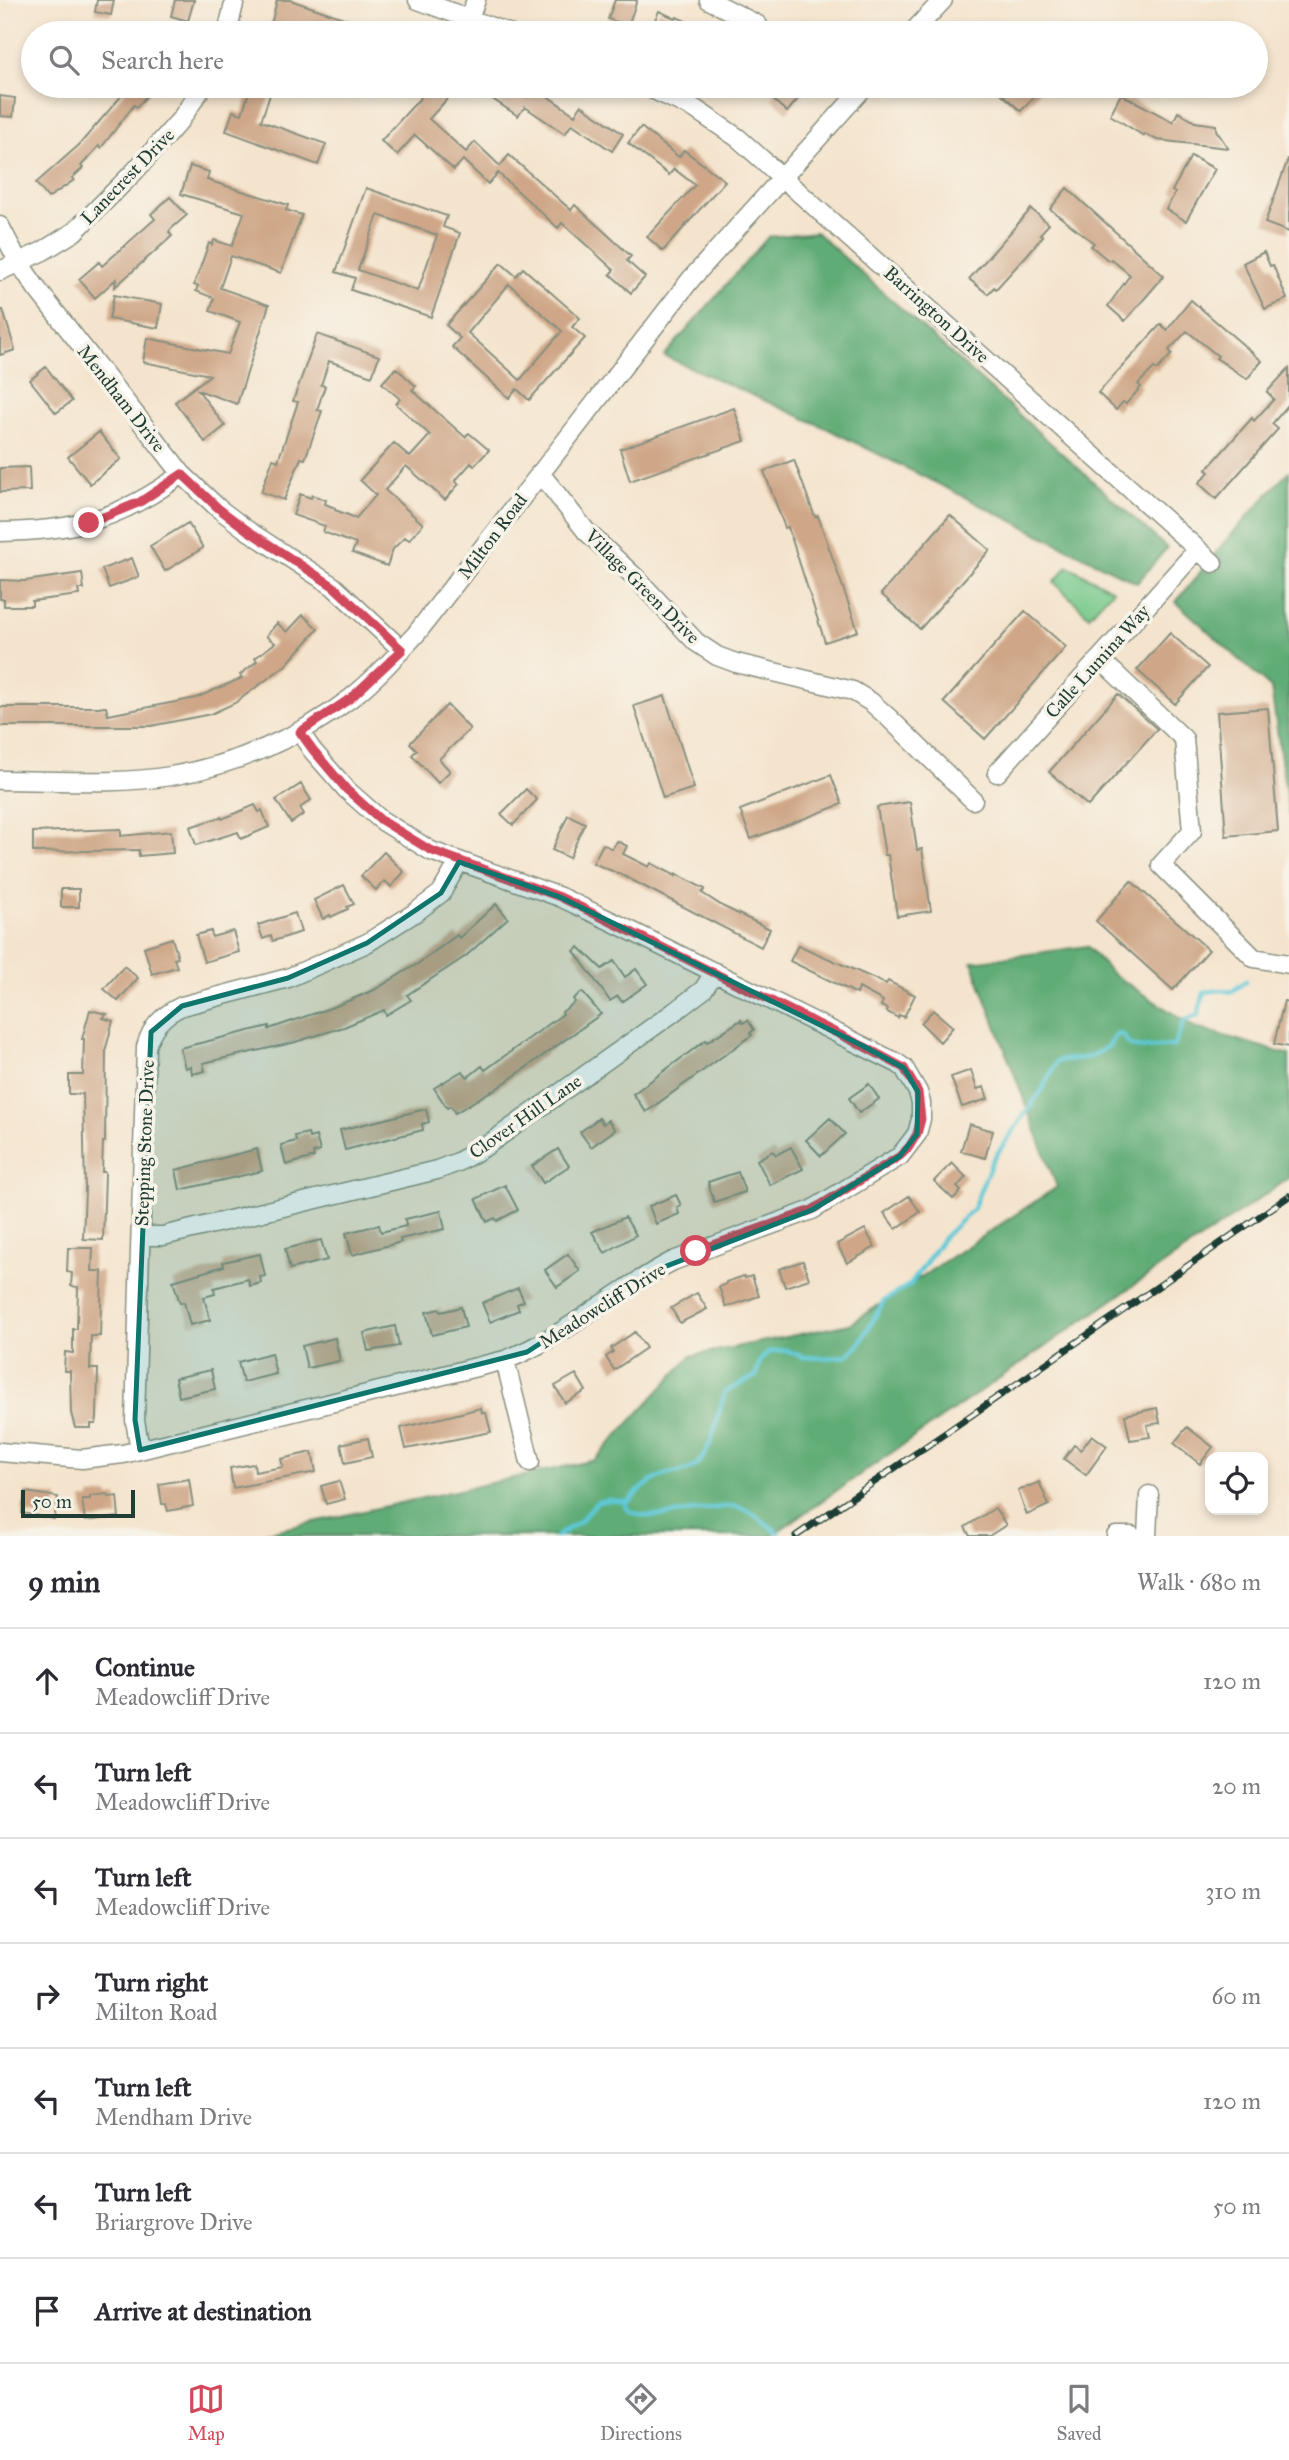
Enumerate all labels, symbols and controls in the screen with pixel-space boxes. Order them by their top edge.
search box [21,21,1268,98]
icon: search [45,41,83,79]
text: Search here [101,44,224,76]
street label: Lanecrest Drive [76,123,179,229]
street label: Barrington Drive [879,261,994,369]
street label: Mendham Drive [73,340,171,457]
street label: Milton Road [453,489,532,584]
route end [73,507,104,538]
street label: Village Green Drive [579,524,705,649]
street label: Calle Lumina Way [1040,599,1155,723]
street label: Stepping Stone Drive [130,1059,160,1227]
street label: Clover Hill Lane [465,1069,586,1164]
route start [680,1235,711,1266]
street label: Meadowcliff Drive [535,1257,670,1353]
map controls [1205,1452,1268,1515]
button: locate [1205,1452,1268,1515]
scale bar [21,1487,135,1519]
text: 50 m [32,1490,72,1513]
text: 9 min [28,1564,100,1600]
text: Walk · 680 m [1137,1568,1261,1596]
text: Continue [95,1651,195,1683]
icon: ahead [28,1662,66,1700]
text: 120 m [1203,1667,1261,1695]
text: Meadowcliff Drive [95,1683,270,1711]
text: Turn left [95,1756,191,1788]
icon: left [28,1767,66,1805]
text: 20 m [1212,1772,1261,1800]
text: Meadowcliff Drive [95,1788,270,1816]
text: Turn left [95,1861,191,1893]
icon: left [28,1872,66,1910]
text: 310 m [1205,1877,1261,1905]
text: Meadowcliff Drive [95,1893,270,1921]
text: Turn right [95,1966,208,1998]
icon: right [28,1977,66,2015]
text: 60 m [1212,1982,1261,2010]
text: Milton Road [95,1998,217,2026]
text: Turn left [95,2071,191,2103]
icon: left [28,2082,66,2120]
text: 120 m [1203,2087,1261,2115]
text: Mendham Drive [95,2103,252,2131]
text: Turn left [95,2176,191,2208]
icon: left [28,2187,66,2225]
text: 50 m [1213,2192,1261,2220]
text: Briargrove Drive [95,2208,253,2236]
icon: arrive [28,2292,66,2330]
text: Arrive at destination [95,2295,312,2327]
tab: Map [187,2380,225,2445]
tab: Directions [600,2380,682,2445]
tab: Saved [1057,2380,1102,2445]

